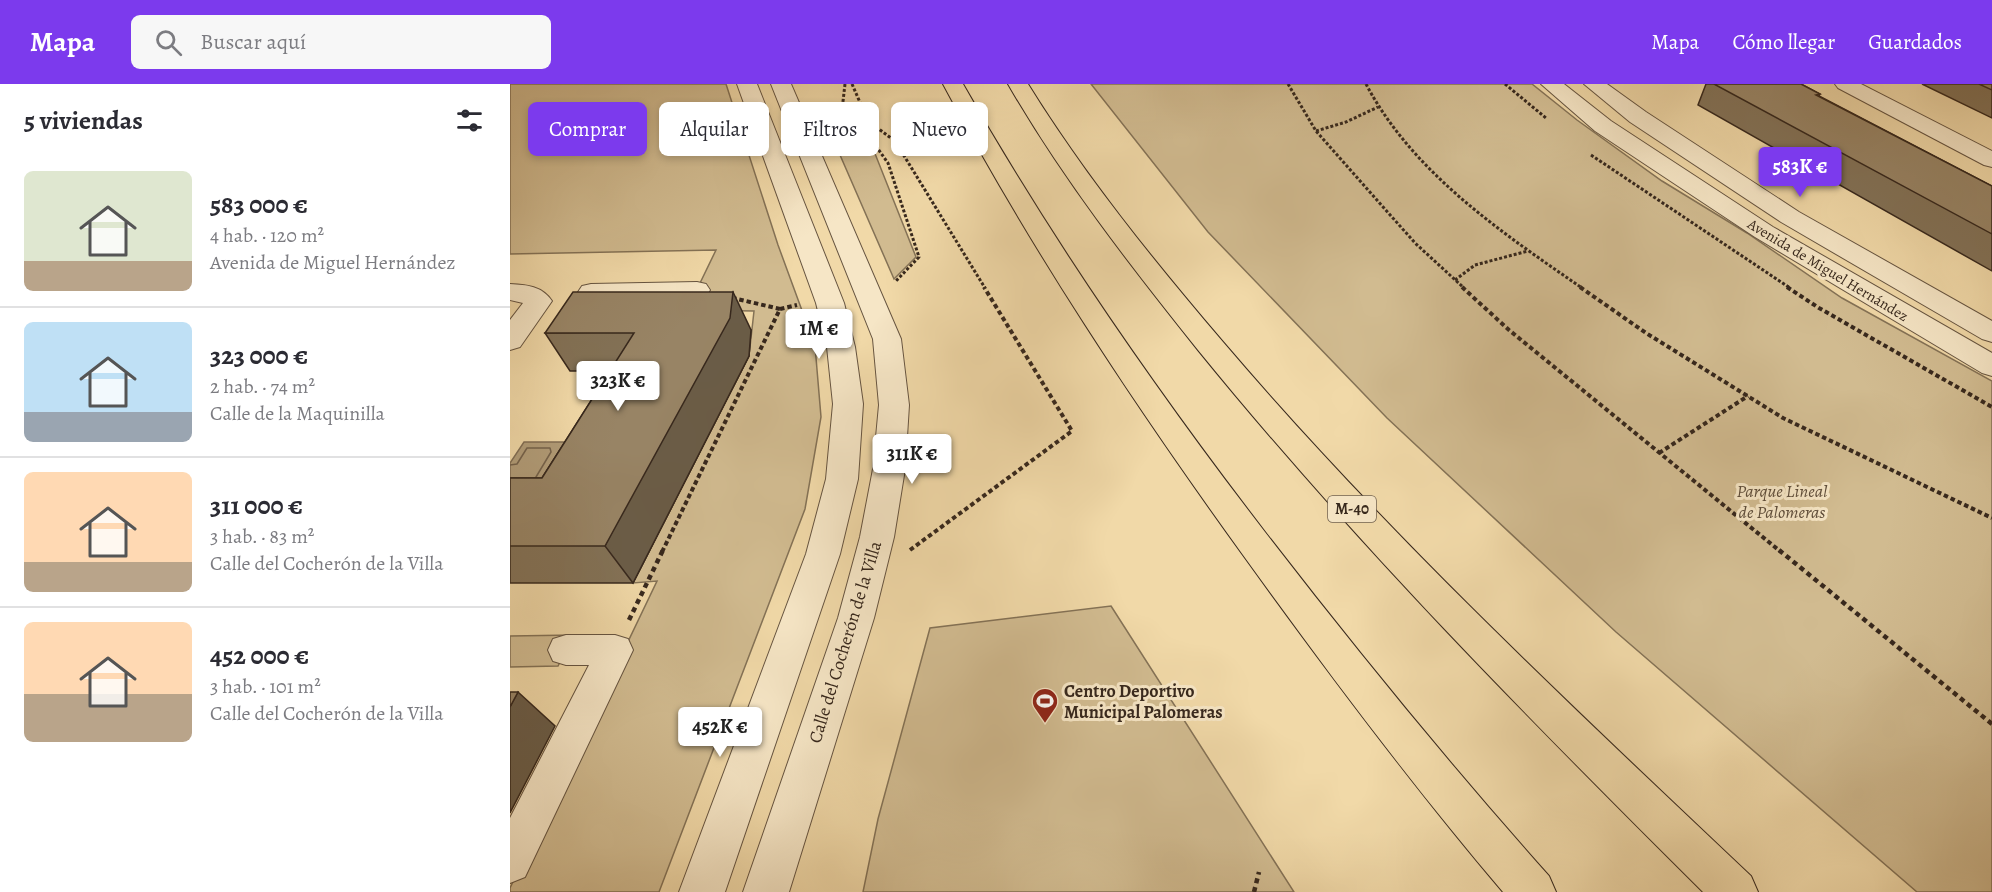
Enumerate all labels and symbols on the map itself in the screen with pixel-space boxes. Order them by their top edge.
pin: 583K € [1751,147,1849,198]
street label: Avenida de Miguel Hernández [1743,213,1912,326]
pin: 1M € [783,309,855,360]
pin: 323K € [569,361,667,412]
pin: 311K € [863,434,961,485]
park label: Parque Lineal de Palomeras [1737,479,1828,524]
road number: M-40 [1328,496,1376,522]
street label: Calle del Cocherón de la Villa [803,537,887,746]
place label: Centro Deportivo Municipal Palomeras [1064,679,1223,724]
sports icon: Centro Deportivo Municipal Palomeras [1030,686,1060,724]
pin: 452K € [671,707,769,758]

